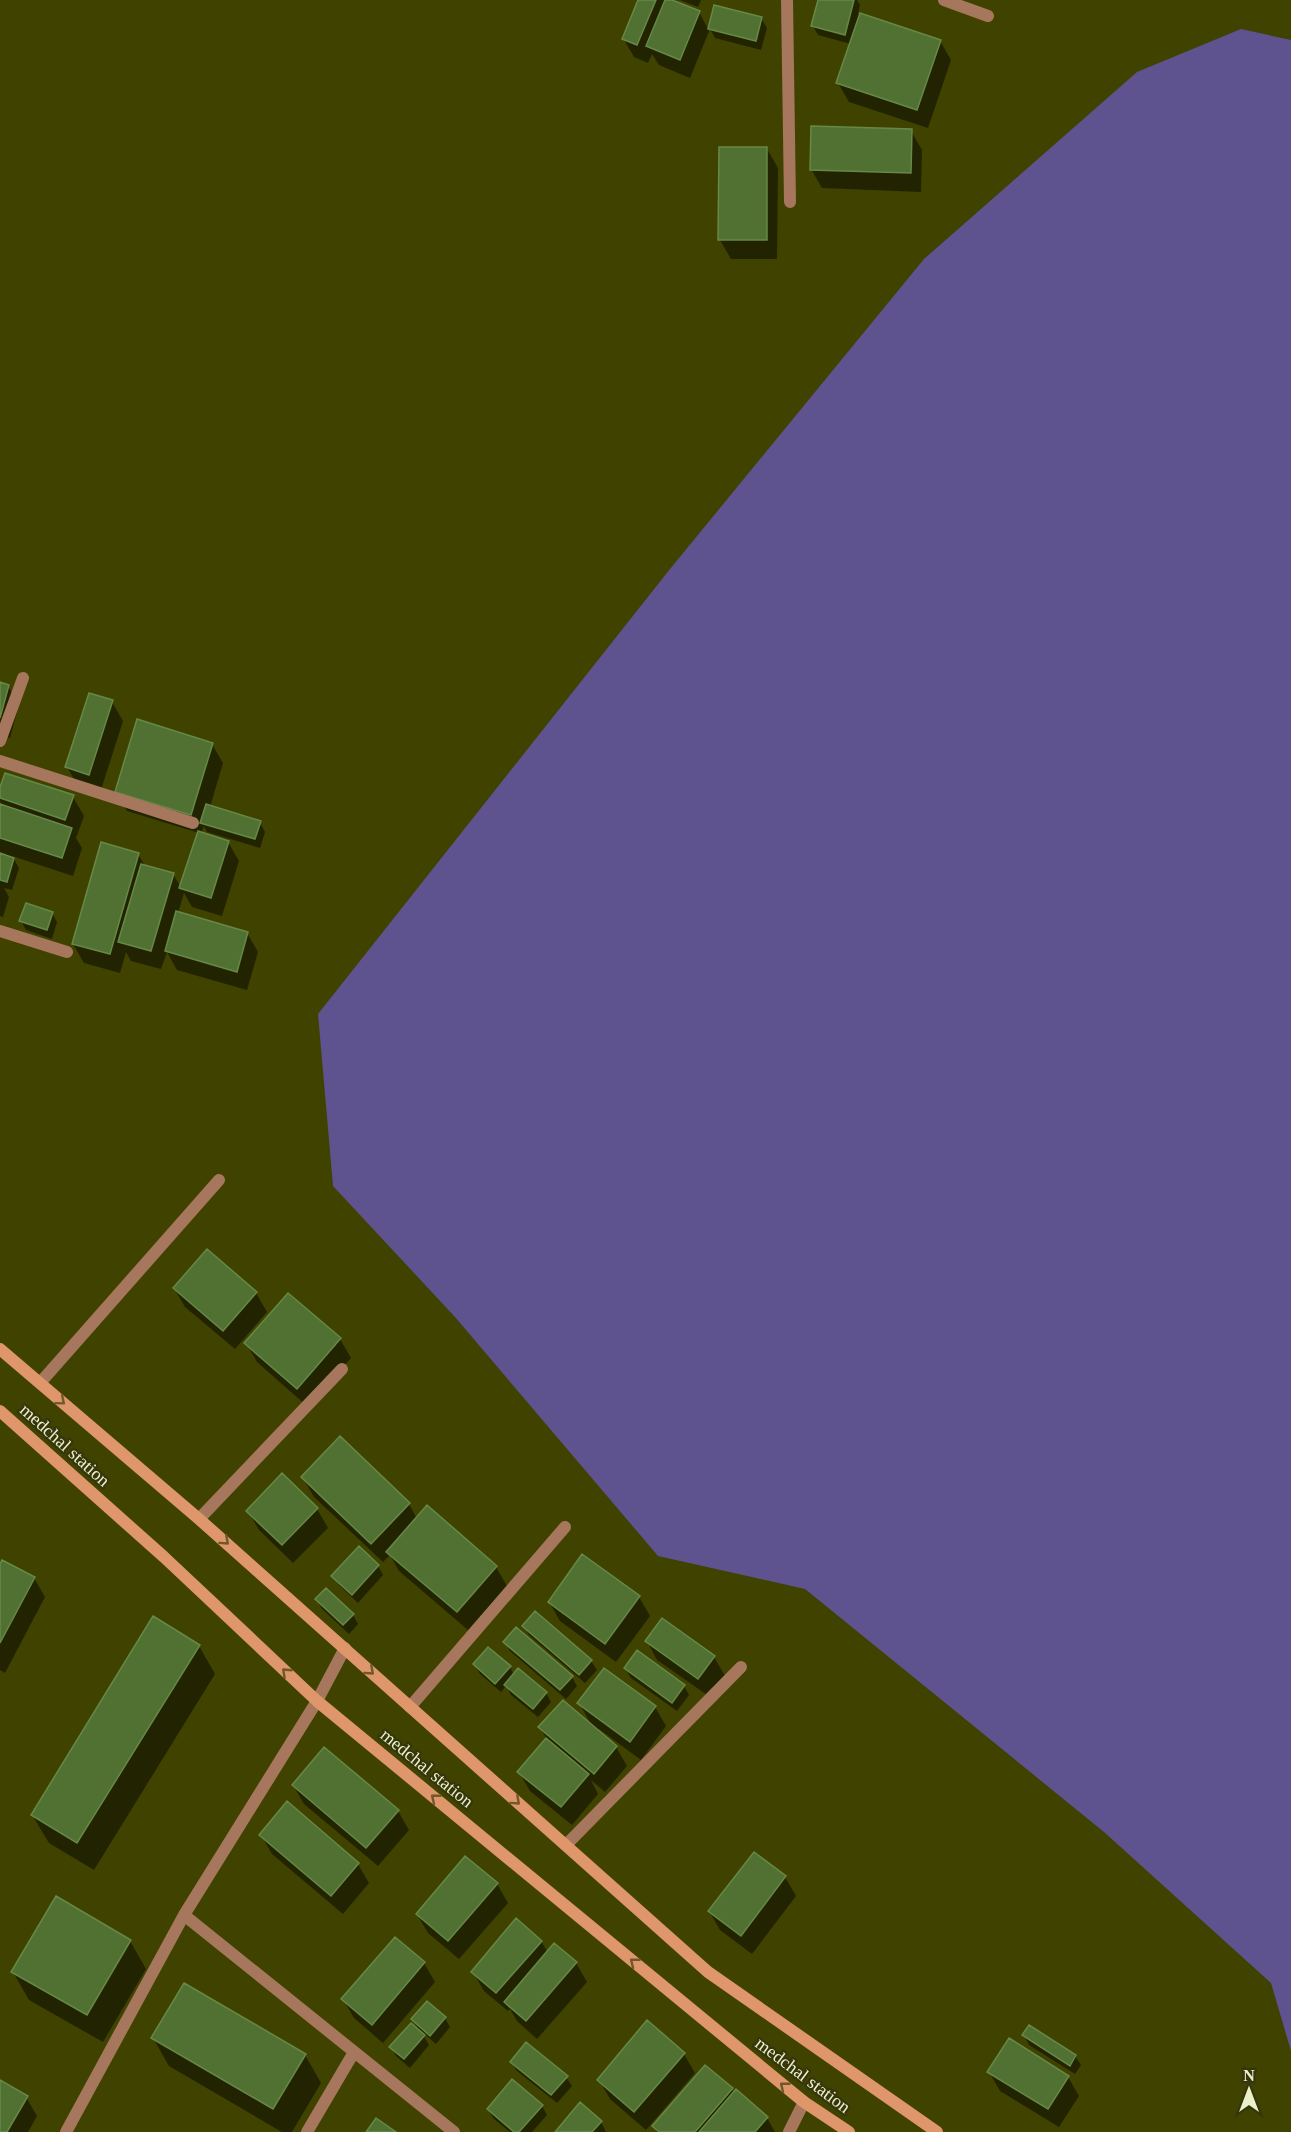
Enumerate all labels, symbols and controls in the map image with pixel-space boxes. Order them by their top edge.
one-way arrow [54,1394,65,1405]
street label: medchal station [16,1400,114,1490]
one-way arrow [218,1534,228,1545]
one-way arrow [363,1664,374,1675]
one-way arrow [283,1668,293,1679]
street label: medchal station [377,1725,477,1811]
one-way arrow [431,1794,442,1805]
one-way arrow [509,1794,520,1805]
one-way arrow [630,1958,641,1969]
street label: medchal station [752,2033,854,2117]
north arrow [1219,2060,1279,2120]
text: N [1243,2067,1255,2084]
one-way arrow [780,2082,791,2093]

